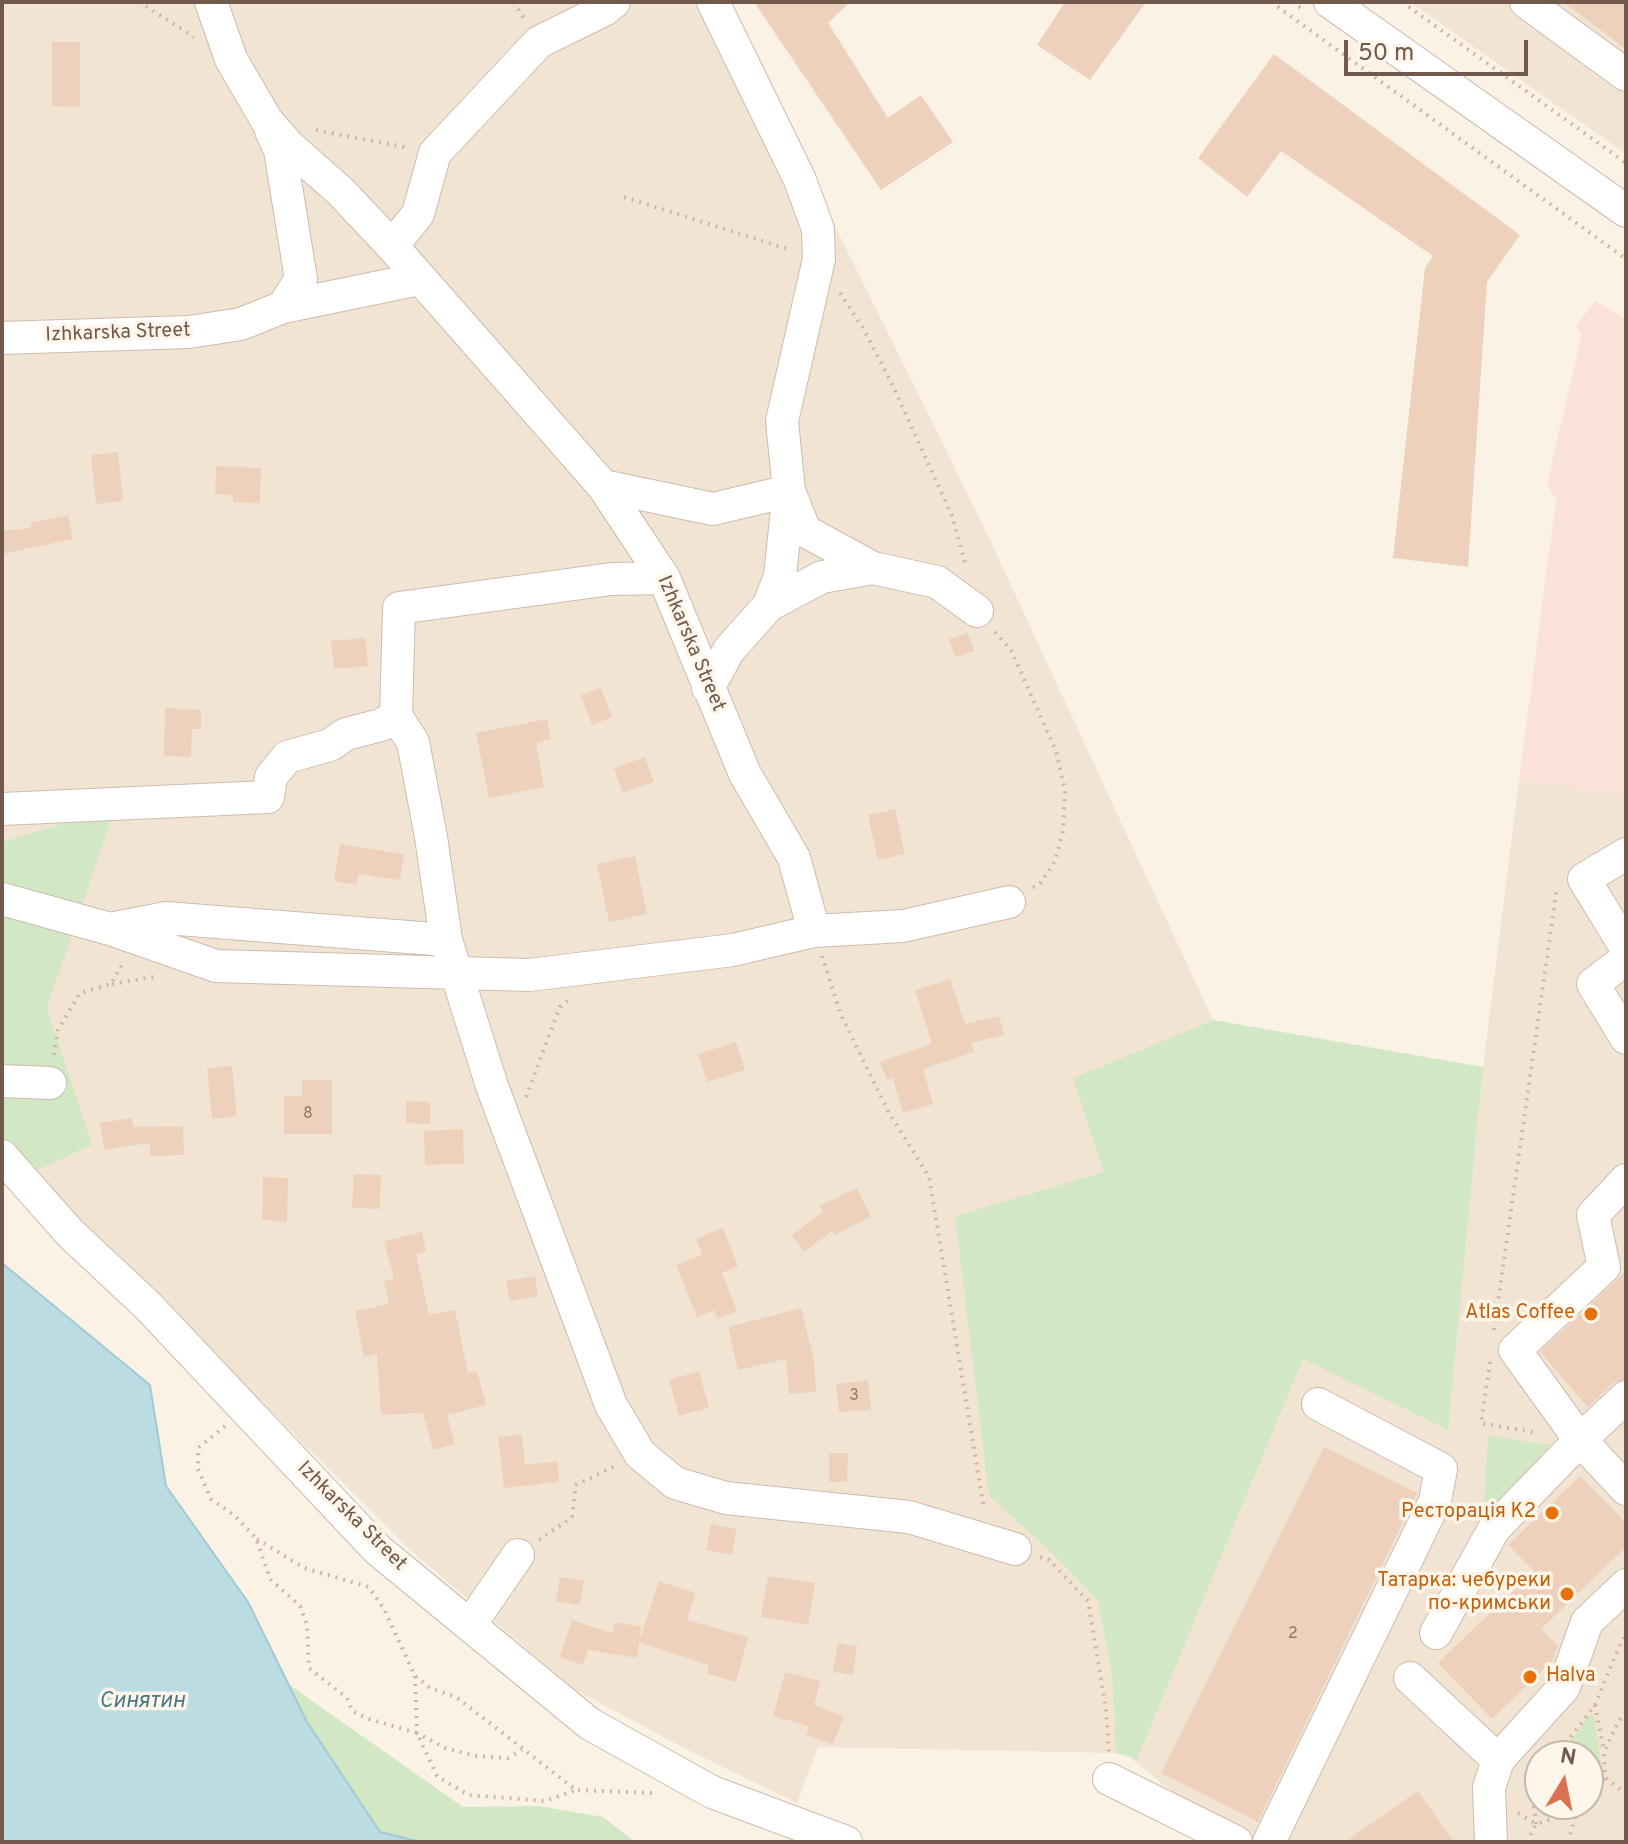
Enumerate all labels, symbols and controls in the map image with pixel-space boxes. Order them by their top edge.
scale bar [1348,24,1532,74]
text: 50 m [1358,39,1414,69]
street label: Izhkarska Street [45,319,191,349]
street label: Izhkarska Street [651,572,729,716]
house number: 8 [303,1105,313,1125]
place label: Atlas Coffee [1465,1302,1575,1326]
marker: Atlas Coffee [1582,1305,1600,1323]
house number: 3 [849,1387,859,1407]
street label: Izhkarska Street [291,1457,411,1577]
place label: Ресторація K2 [1401,1501,1536,1525]
marker: Ресторація K2 [1543,1504,1561,1522]
place label: Татарка: чебуреки по-кримськи [1377,1570,1551,1617]
marker: Татарка: чебуреки по-кримськи [1558,1585,1576,1603]
house number: 2 [1288,1625,1298,1645]
place label: Halva [1546,1665,1596,1689]
marker: Halva [1521,1668,1539,1686]
water label: Синятин [99,1690,185,1716]
north arrow [1524,1740,1604,1820]
text: N [1558,1743,1578,1773]

